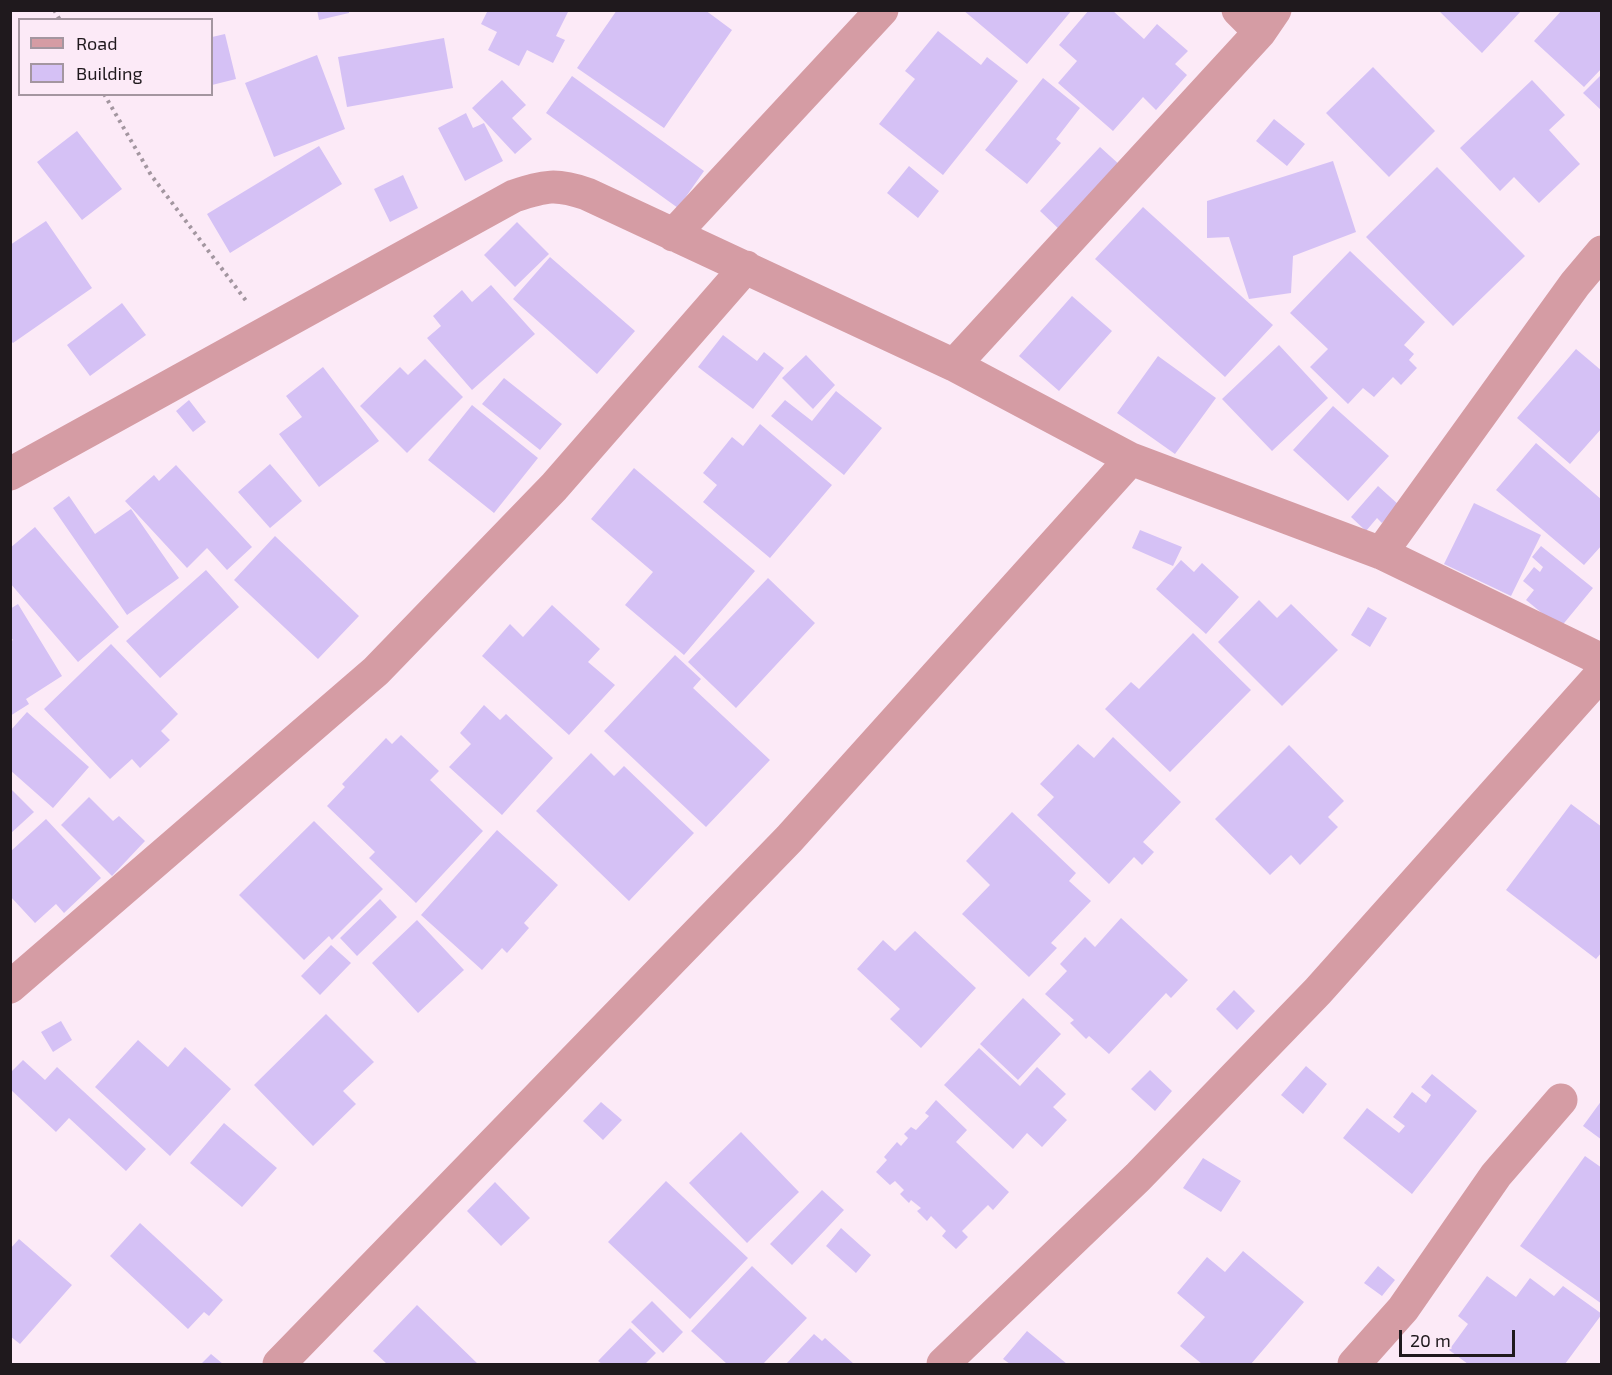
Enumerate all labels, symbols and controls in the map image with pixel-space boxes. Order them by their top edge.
legend [18,18,213,96]
text: Road [76,32,117,54]
text: Building [76,62,143,84]
scale bar [1402,1318,1518,1356]
text: 20 m [1410,1329,1451,1351]

